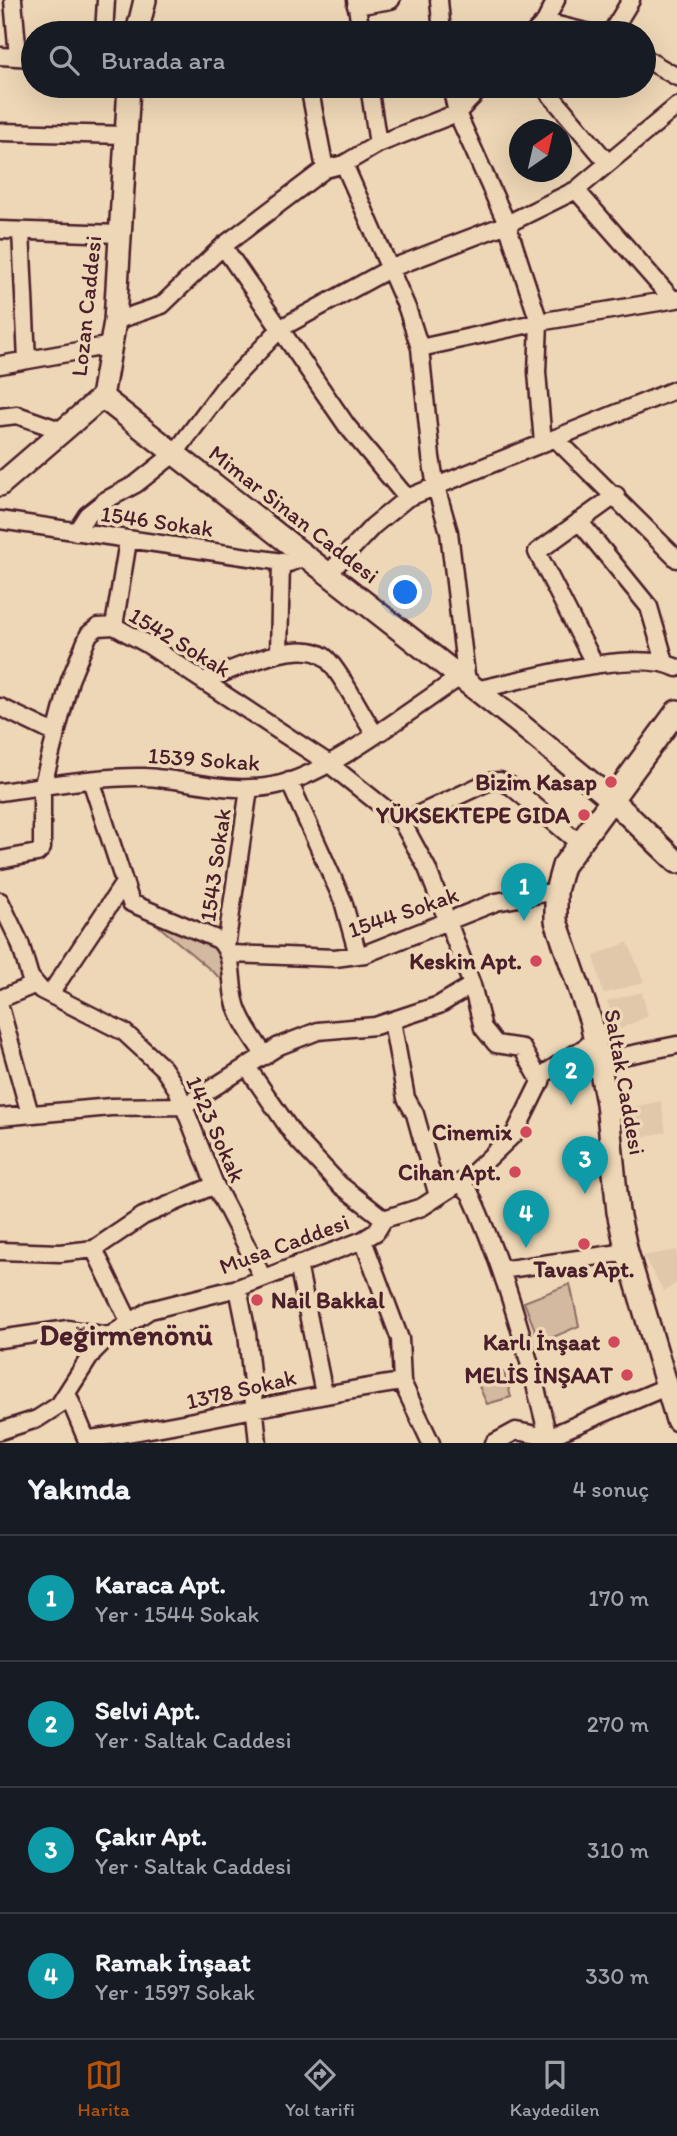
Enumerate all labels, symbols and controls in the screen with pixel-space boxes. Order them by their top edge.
search box [21,21,656,98]
icon: search [45,41,83,79]
text: Burada ara [101,44,225,76]
north arrow [509,119,572,182]
street label: Lozan Caddesi [65,234,107,378]
street label: Mimar Sinan Caddesi [203,439,385,589]
street label: 1546 Sokak [99,499,215,543]
your location [388,575,422,609]
street label: 1542 Sokak [124,601,236,683]
street label: 1539 Sokak [147,741,261,777]
place label: Bizim Kasap [475,768,597,796]
marker: Bizim Kasap [603,774,619,790]
place label: YÜKSEKTEPE GIDA [375,801,570,829]
street label: 1543 Sokak [193,806,237,923]
marker: YÜKSEKTEPE GIDA [576,807,592,823]
pin: 1 [501,863,547,921]
street label: 1544 Sokak [344,880,462,944]
place label: Keskin Apt. [409,947,522,975]
marker: Keskin Apt. [528,953,544,969]
street label: Saltak Caddesi [598,1007,652,1157]
pin: 2 [548,1047,594,1105]
street label: 1423 Sokak [180,1071,252,1187]
place label: Cinemix [432,1118,513,1146]
marker: Cinemix [518,1124,534,1140]
pin: 3 [562,1136,608,1194]
place label: Cihan Apt. [398,1158,501,1186]
marker: Cihan Apt. [507,1164,523,1180]
pin: 4 [503,1190,549,1248]
street label: Musa Caddesi [215,1208,353,1280]
marker: Tavas Apt. [576,1236,592,1252]
place label: Tavas Apt. [532,1255,635,1283]
place label: Nail Bakkal [271,1286,385,1314]
marker: Nail Bakkal [249,1292,265,1308]
district label: Değirmenönü [39,1316,213,1353]
place label: Karlı İnşaat [483,1328,600,1356]
marker: Karlı İnşaat [606,1334,622,1350]
place label: MELİS İNŞAAT [465,1361,614,1389]
street label: 1378 Sokak [183,1363,299,1415]
marker: MELİS İNŞAAT [619,1367,635,1383]
text: Yakında [28,1470,130,1507]
text: 4 sonuç [572,1475,649,1503]
text: Karaca Apt. [95,1568,226,1600]
text: 1 [46,1584,56,1612]
text: 170 m [588,1584,649,1612]
text: Yer · 1544 Sokak [95,1600,259,1628]
text: Selvi Apt. [95,1694,200,1726]
text: 2 [45,1710,57,1738]
text: 270 m [587,1710,649,1738]
text: Yer · Saltak Caddesi [95,1726,291,1754]
text: Çakır Apt. [95,1820,207,1852]
text: 3 [45,1836,57,1864]
text: 310 m [587,1836,649,1864]
text: Yer · Saltak Caddesi [95,1852,291,1880]
text: Ramak İnşaat [95,1946,251,1978]
text: 4 [44,1962,58,1990]
text: 330 m [585,1962,649,1990]
text: Yer · 1597 Sokak [95,1978,255,2006]
tab: Harita [78,2056,130,2121]
tab: Yol tarifi [285,2056,355,2121]
tab: Kaydedilen [510,2056,599,2121]

